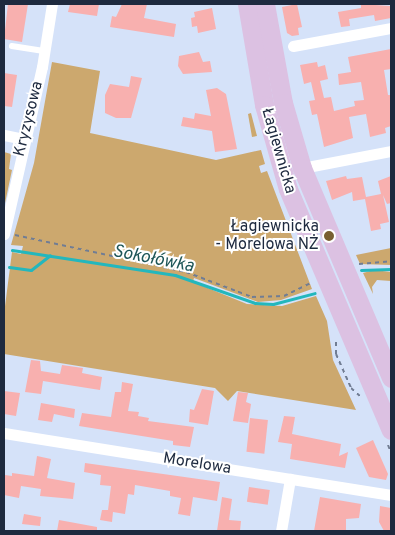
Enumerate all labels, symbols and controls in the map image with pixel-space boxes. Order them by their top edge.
street label: Kryzysowa [10,79,48,159]
street label: Łagiewnicka [257,106,299,196]
place label: Łagiewnicka - Morelowa NŻ [215,217,319,255]
marker: Łagiewnicka - Morelowa NŻ [323,230,335,242]
water label: Sokołówka [111,242,195,278]
street label: Morelowa [162,449,232,479]

